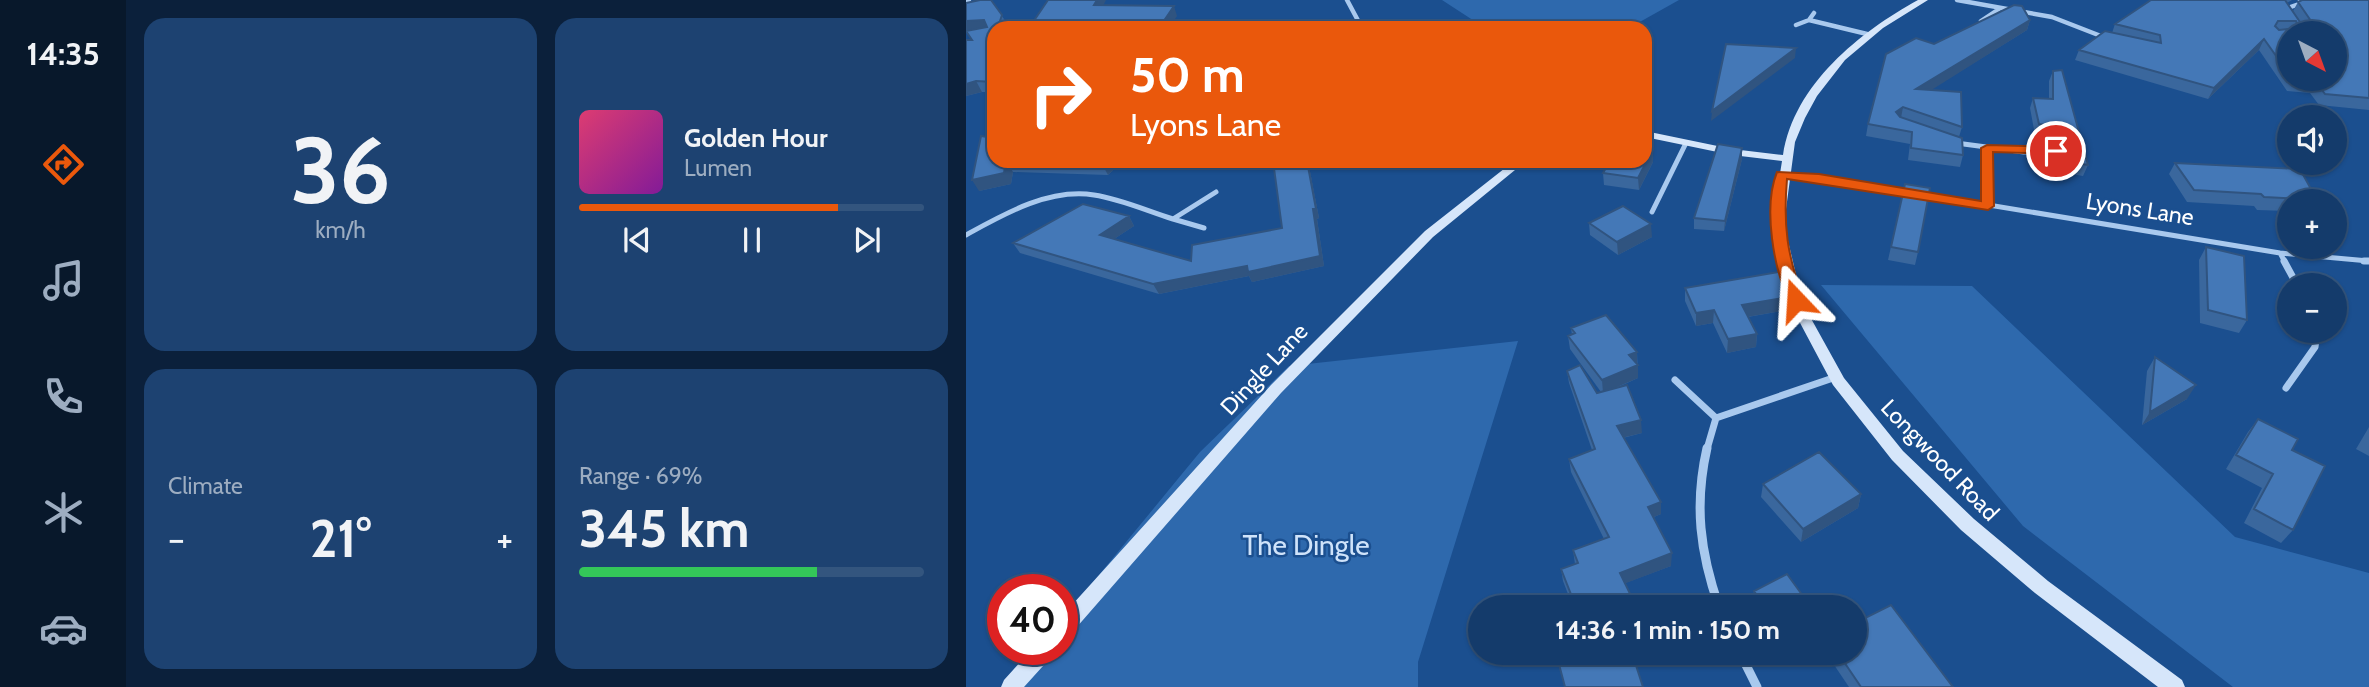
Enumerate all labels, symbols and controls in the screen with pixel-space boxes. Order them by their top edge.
north arrow [2277,21,2347,91]
map controls [2277,21,2347,343]
text: 14:35 [26,34,100,73]
text: 50 m [1130,45,1245,104]
icon: right [1015,49,1106,140]
text: Lyons Lane [1130,105,1281,144]
button: sound [2277,105,2347,175]
text: 36 [290,115,391,226]
pin [2026,121,2086,181]
text: Golden Hour [684,122,827,154]
icon: arrive [2037,132,2075,170]
icon: directions [39,140,88,189]
text: Lumen [684,154,752,182]
street label: Lyons Lane [2084,187,2196,231]
button: + [2277,189,2347,259]
text: km/h [315,216,366,244]
icon: previous [618,221,656,259]
icon: pause [733,221,771,259]
icon: next [848,221,886,259]
icon: music [39,256,88,305]
position arrow [1759,263,1833,337]
button: − [2277,273,2347,343]
street label: Dingle Lane [1214,317,1314,421]
icon: phone [39,372,88,421]
street label: Longwood Road [1875,393,2005,527]
text: Range · 69% [579,462,703,490]
text: Climate [168,472,243,500]
icon: climate [39,488,88,537]
text: 345 km [579,497,749,560]
text: 21° [310,507,371,570]
text: − [168,515,185,562]
text: + [496,515,513,562]
park label: The Dingle [1242,528,1370,562]
speed limit sign: 40 [987,574,1078,665]
icon: car [39,604,88,653]
text: 14:36 · 1 min · 150 m [1555,614,1780,646]

